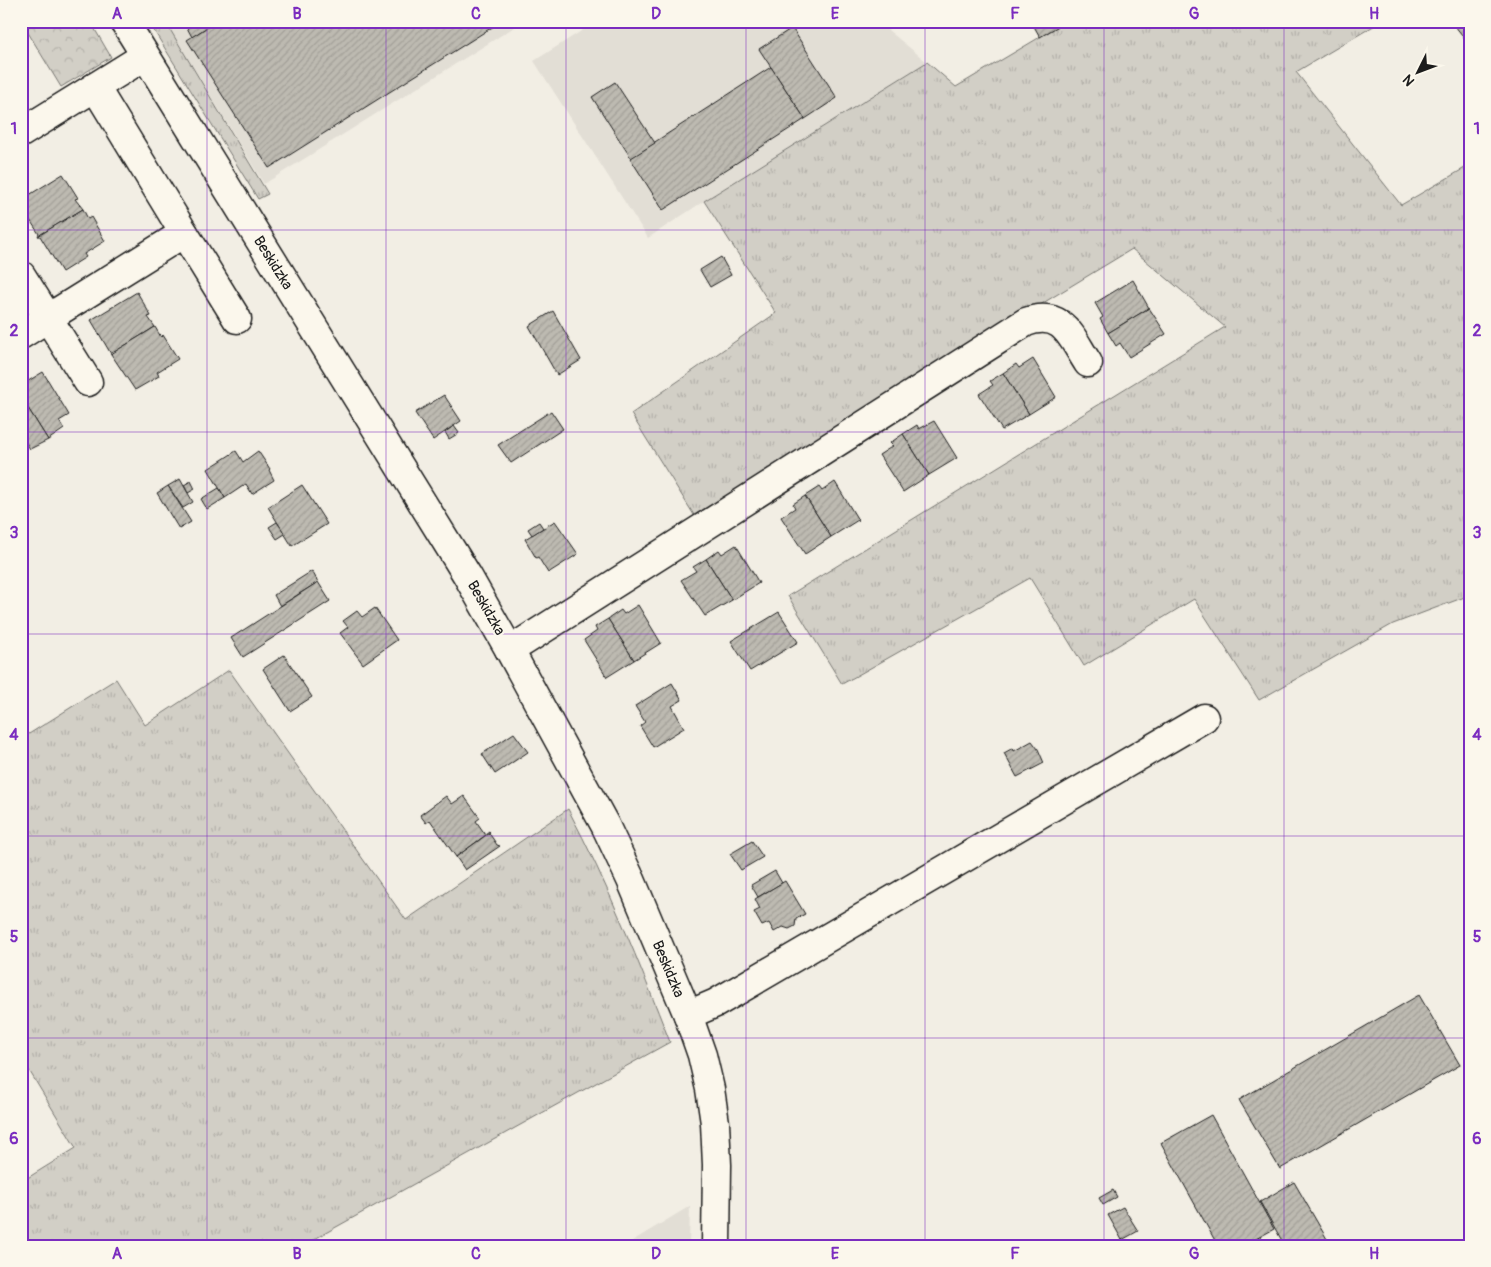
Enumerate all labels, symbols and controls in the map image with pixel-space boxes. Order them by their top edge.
text: A [112,4,123,24]
text: B [292,4,302,24]
text: C [471,4,481,24]
text: D [651,4,661,24]
text: E [831,4,840,24]
text: F [1010,4,1020,24]
text: G [1189,4,1200,24]
text: H [1369,4,1379,24]
north arrow [1394,48,1444,98]
text: N [1399,71,1418,90]
text: 1 [11,119,17,139]
text: 1 [1474,119,1480,139]
street label: Beskidzka [249,233,297,293]
text: 2 [10,321,19,341]
text: 2 [1473,321,1482,341]
text: 3 [10,523,19,543]
text: 3 [1473,523,1482,543]
street label: Beskidzka [463,577,509,639]
text: 4 [9,725,19,745]
text: 4 [1472,725,1482,745]
text: 5 [10,927,19,947]
text: 5 [1473,927,1482,947]
street label: Beskidzka [648,938,688,1000]
text: 6 [9,1129,19,1149]
text: 6 [1472,1129,1482,1149]
text: A [112,1244,123,1264]
text: B [292,1244,302,1264]
text: C [471,1244,481,1264]
text: D [651,1244,661,1264]
text: E [831,1244,840,1264]
text: F [1010,1244,1020,1264]
text: G [1189,1244,1200,1264]
text: H [1369,1244,1379,1264]

